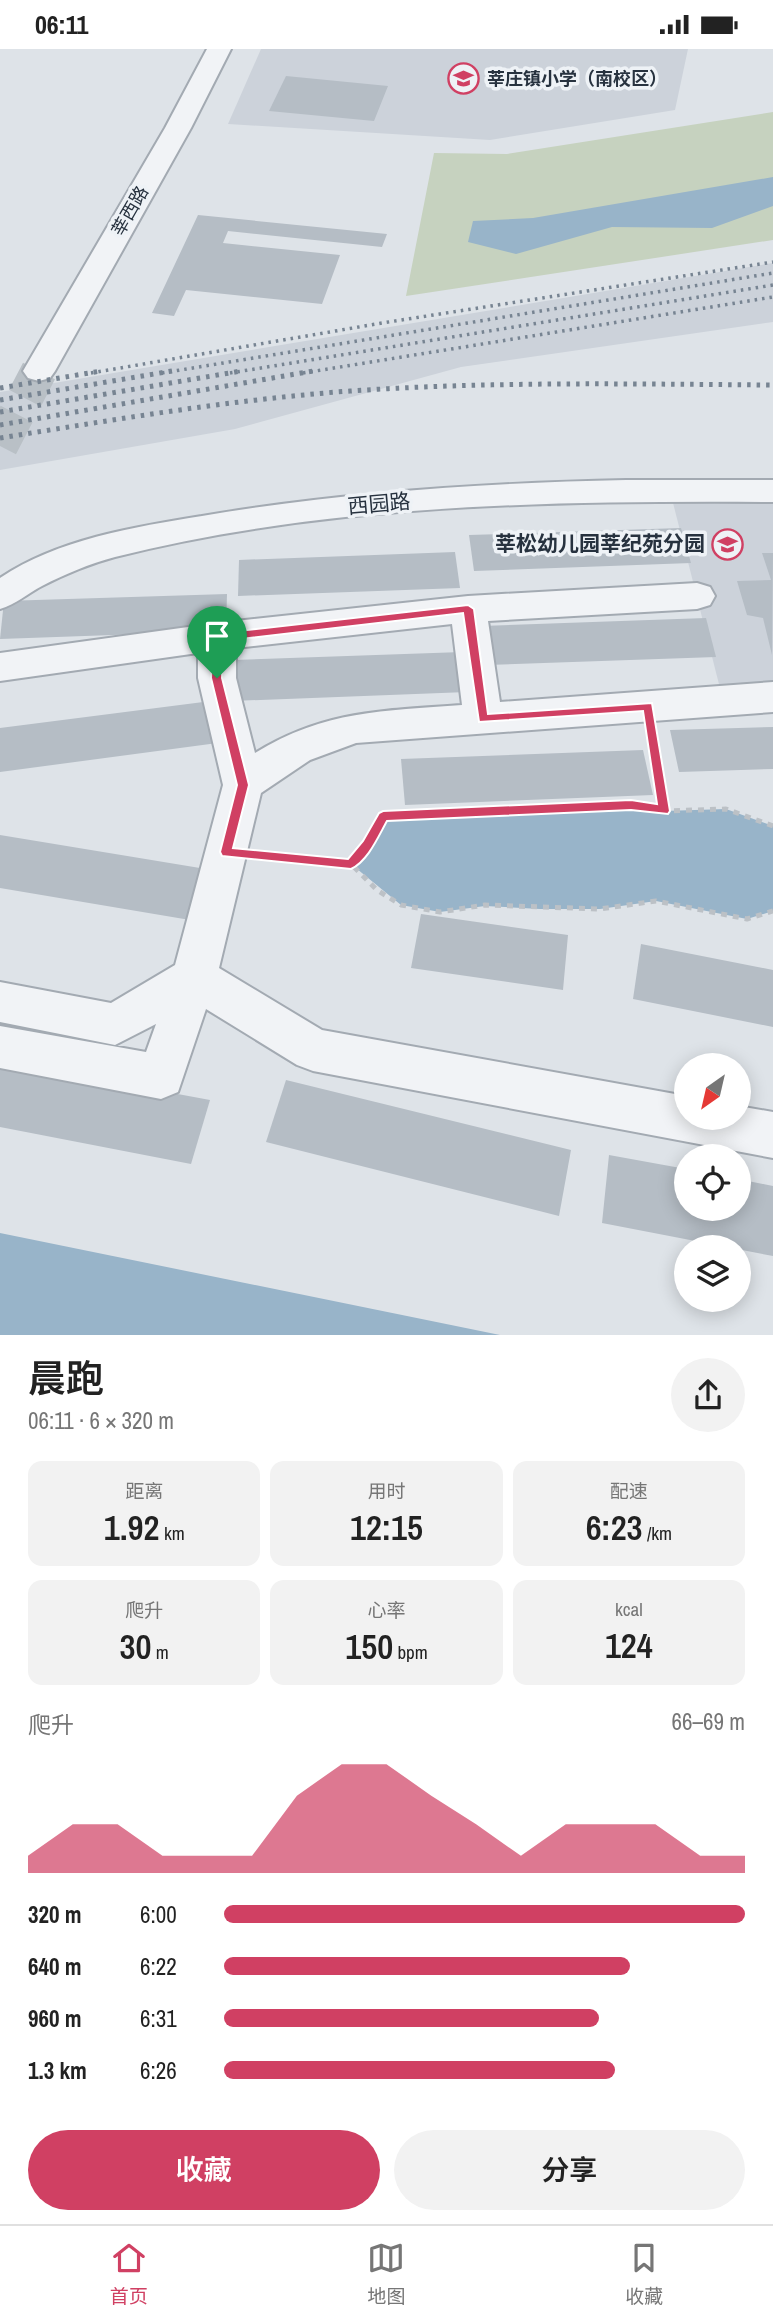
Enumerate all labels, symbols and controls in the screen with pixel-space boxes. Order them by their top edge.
text: 06:11 [35,7,88,42]
school or university icon: 莘庄镇小学（南校区） [447,62,481,96]
place label: 莘庄镇小学（南校区） [487,66,667,91]
street label: 莘西路 [105,181,154,240]
street label: 西园路 [346,486,412,521]
school or university icon: 莘松幼儿园莘纪苑分园 [711,527,745,561]
place label: 莘松幼儿园莘纪苑分园 [495,529,705,558]
pin [187,606,247,678]
icon: arrive [198,617,236,655]
north arrow [674,1053,751,1131]
map controls [674,1053,751,1312]
button: locate [674,1144,751,1221]
button: layers [674,1235,751,1312]
text: 晨跑 [28,1353,104,1404]
button: share [671,1358,745,1432]
text: 06:11 · 6 × 320 m [28,1405,174,1436]
text: 距离 [125,1478,163,1504]
text: 用时 [367,1478,406,1504]
text: 配速 [610,1478,648,1504]
text: 1.92 [104,1504,160,1551]
text: 12:15 [350,1504,423,1551]
text: 6:23 [586,1504,643,1551]
text: km [160,1520,185,1546]
text: /km [643,1520,672,1546]
text: kcal [615,1596,643,1622]
text: 爬升 [125,1597,163,1623]
text: 心率 [367,1597,406,1623]
text: 124 [605,1622,653,1669]
text: 30 [120,1623,151,1670]
text: 150 [345,1623,393,1670]
text: m [151,1639,169,1665]
text: bpm [393,1639,428,1665]
text: 66–69 m [672,1706,745,1737]
text: 爬升 [28,1709,74,1740]
text: 320 m [28,1899,81,1930]
text: 6:00 [140,1899,177,1930]
text: 640 m [28,1951,81,1982]
text: 6:22 [140,1951,177,1982]
text: 960 m [28,2003,81,2034]
text: 6:31 [140,2003,177,2034]
text: 1.3 km [28,2055,87,2086]
text: 6:26 [140,2055,177,2086]
button: 收藏 [28,2130,380,2210]
button: 分享 [394,2130,745,2210]
tab: 首页 [110,2239,148,2309]
tab: 地图 [367,2239,405,2309]
tab: 收藏 [625,2239,663,2309]

